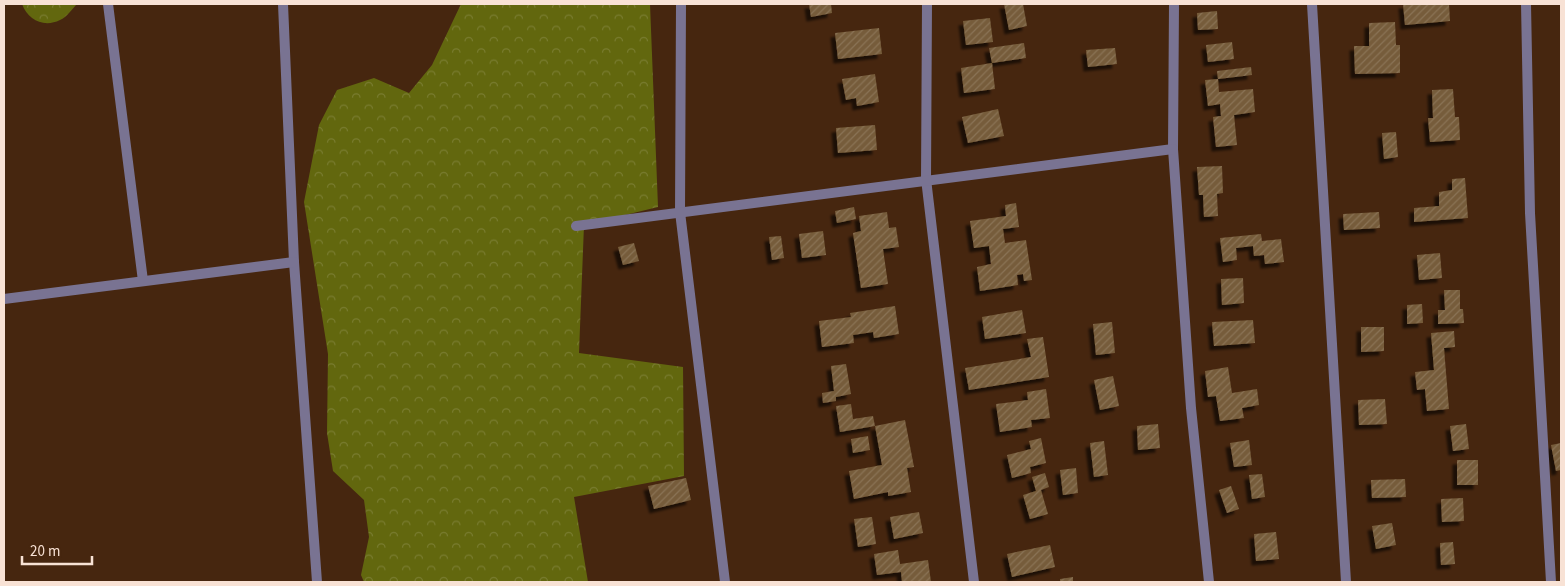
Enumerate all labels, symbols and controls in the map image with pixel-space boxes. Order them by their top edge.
scale bar [22,534,92,566]
text: 20 m [30,541,60,562]

